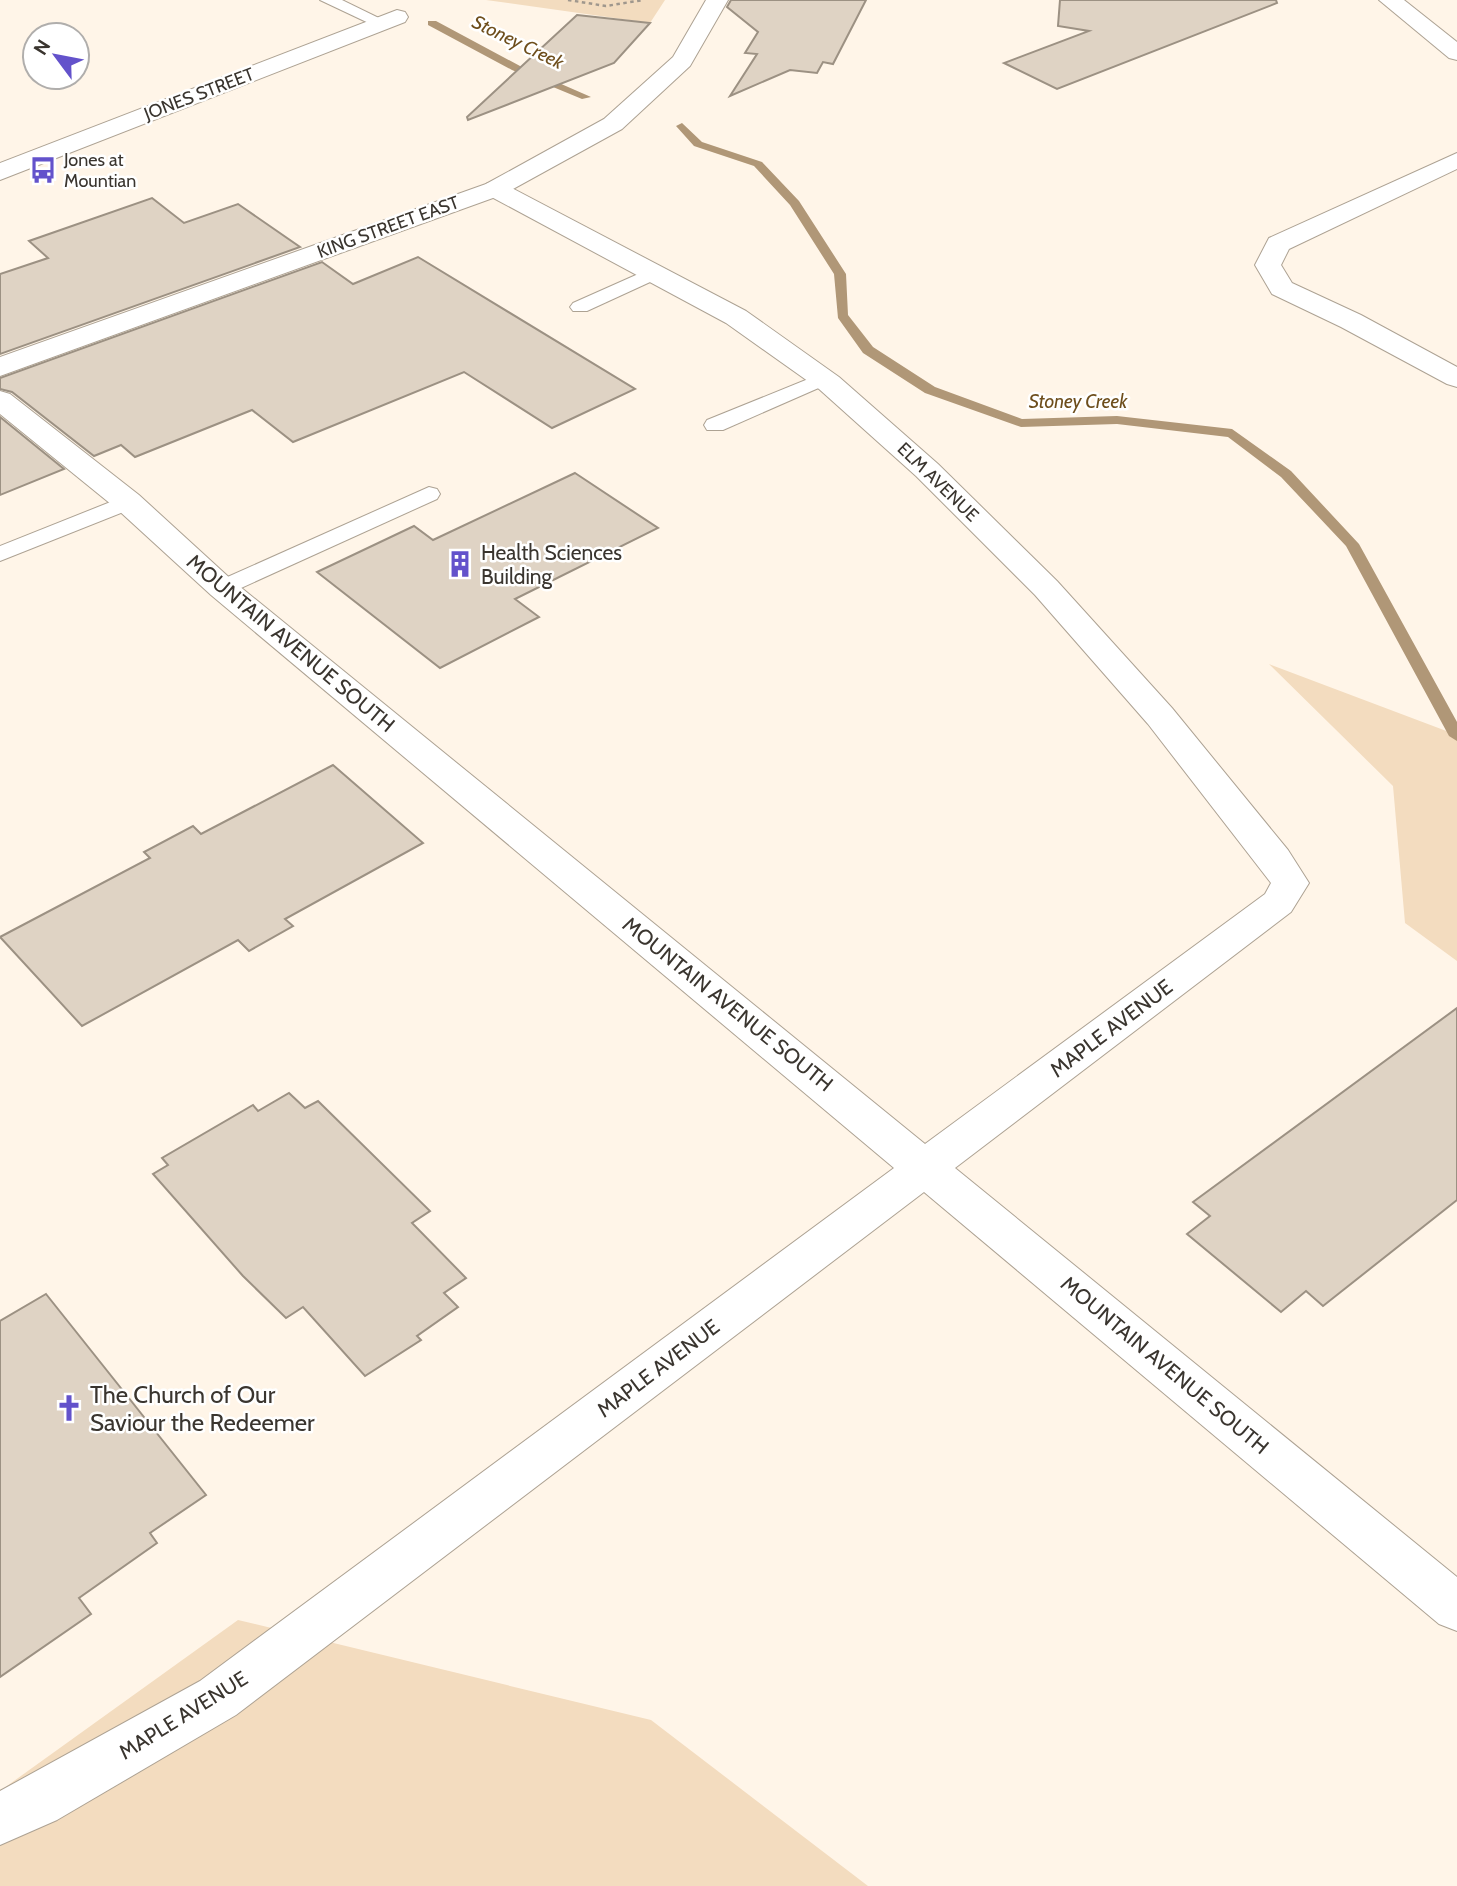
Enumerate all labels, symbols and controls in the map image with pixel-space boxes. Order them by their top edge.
water label: Stoney Creek [469,10,568,74]
north arrow [21,21,91,91]
text: N [29,35,55,59]
street label: JONES STREET [140,63,258,125]
place label: Jones at Mountian [63,149,136,192]
bus stop icon: Jones at Mountian [28,155,58,185]
street label: KING STREET EAST [314,191,462,263]
water label: Stoney Creek [1029,390,1128,413]
street label: ELM AVENUE [893,438,983,526]
place label: Health Sciences Building [481,540,622,589]
street label: MOUNTAIN AVENUE SOUTH [182,549,400,737]
building icon: Health Sciences Building [445,549,475,579]
street label: MOUNTAIN AVENUE SOUTH [618,911,838,1097]
street label: MAPLE AVENUE [1045,974,1177,1082]
street label: MOUNTAIN AVENUE SOUTH [1056,1271,1274,1459]
street label: MAPLE AVENUE [592,1314,724,1422]
place label: The Church of Our Saviour the Redeemer [90,1380,315,1437]
church icon: The Church of Our Saviour the Redeemer [54,1393,84,1423]
street label: MAPLE AVENUE [114,1665,252,1765]

